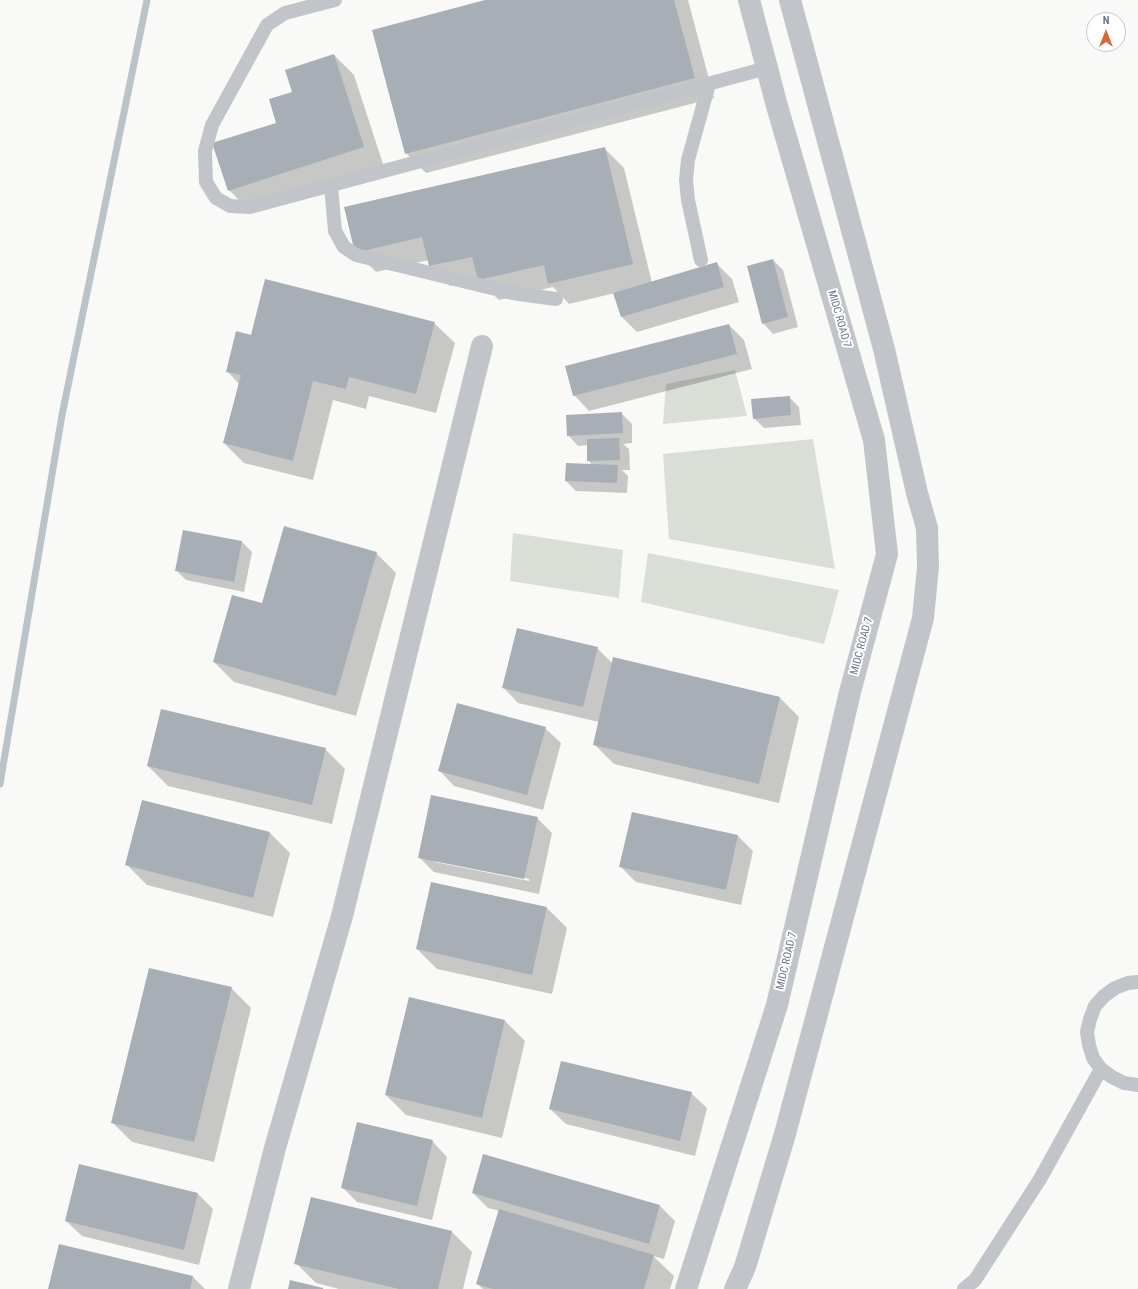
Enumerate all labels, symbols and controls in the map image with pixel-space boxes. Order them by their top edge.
north arrow [1086,12,1126,52]
text: N [1103,14,1109,27]
street label: MIDC ROAD 7 [825,289,853,349]
street label: MIDC ROAD 7 [848,616,876,676]
street label: MIDC ROAD 7 [774,931,800,991]

